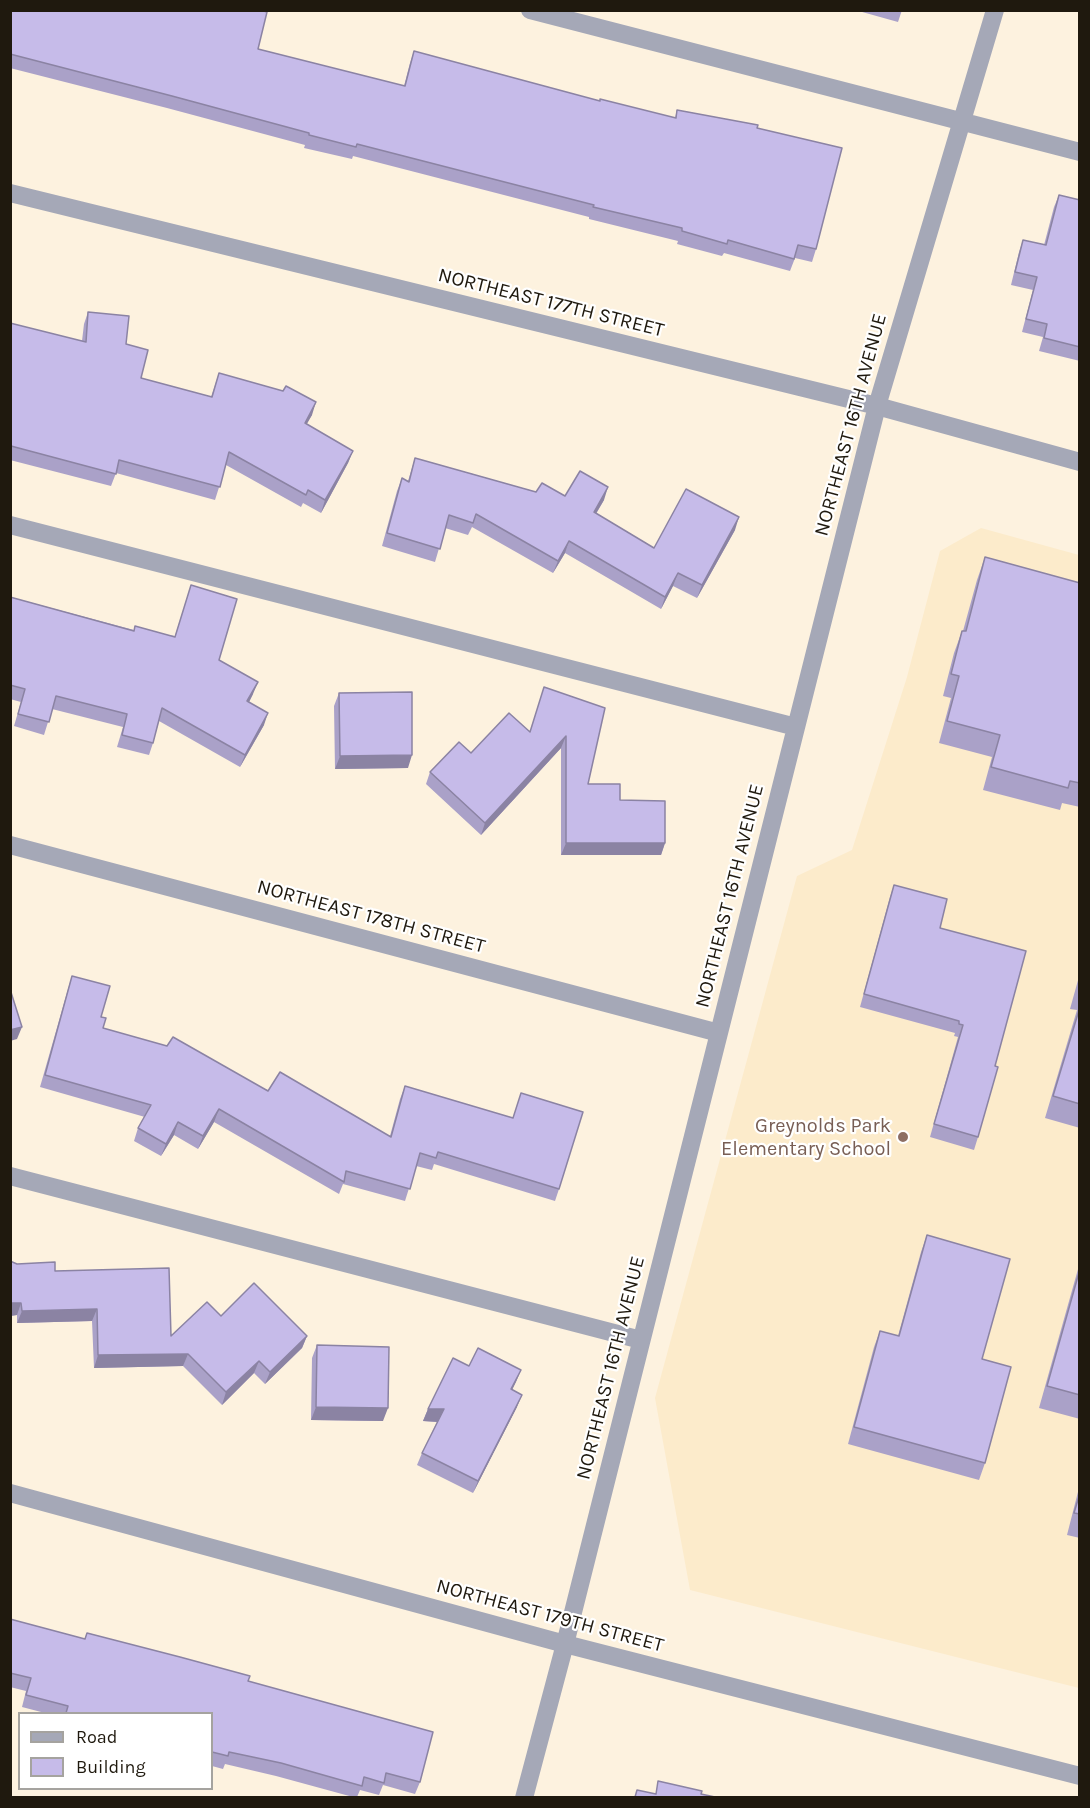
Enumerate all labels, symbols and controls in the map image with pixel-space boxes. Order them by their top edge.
street label: NORTHEAST 177TH STREET [435,263,667,343]
street label: NORTHEAST 16TH AVENUE [810,311,892,539]
street label: NORTHEAST 16TH AVENUE [691,782,769,1010]
street label: NORTHEAST 178TH STREET [254,875,488,959]
place label: Greynolds Park Elementary School [721,1114,891,1161]
marker: Greynolds Park Elementary School [896,1130,910,1144]
street label: NORTHEAST 16TH AVENUE [572,1254,650,1482]
street label: NORTHEAST 179TH STREET [434,1574,666,1658]
legend [18,1712,213,1790]
text: Road [76,1726,117,1748]
text: Building [76,1756,146,1778]

